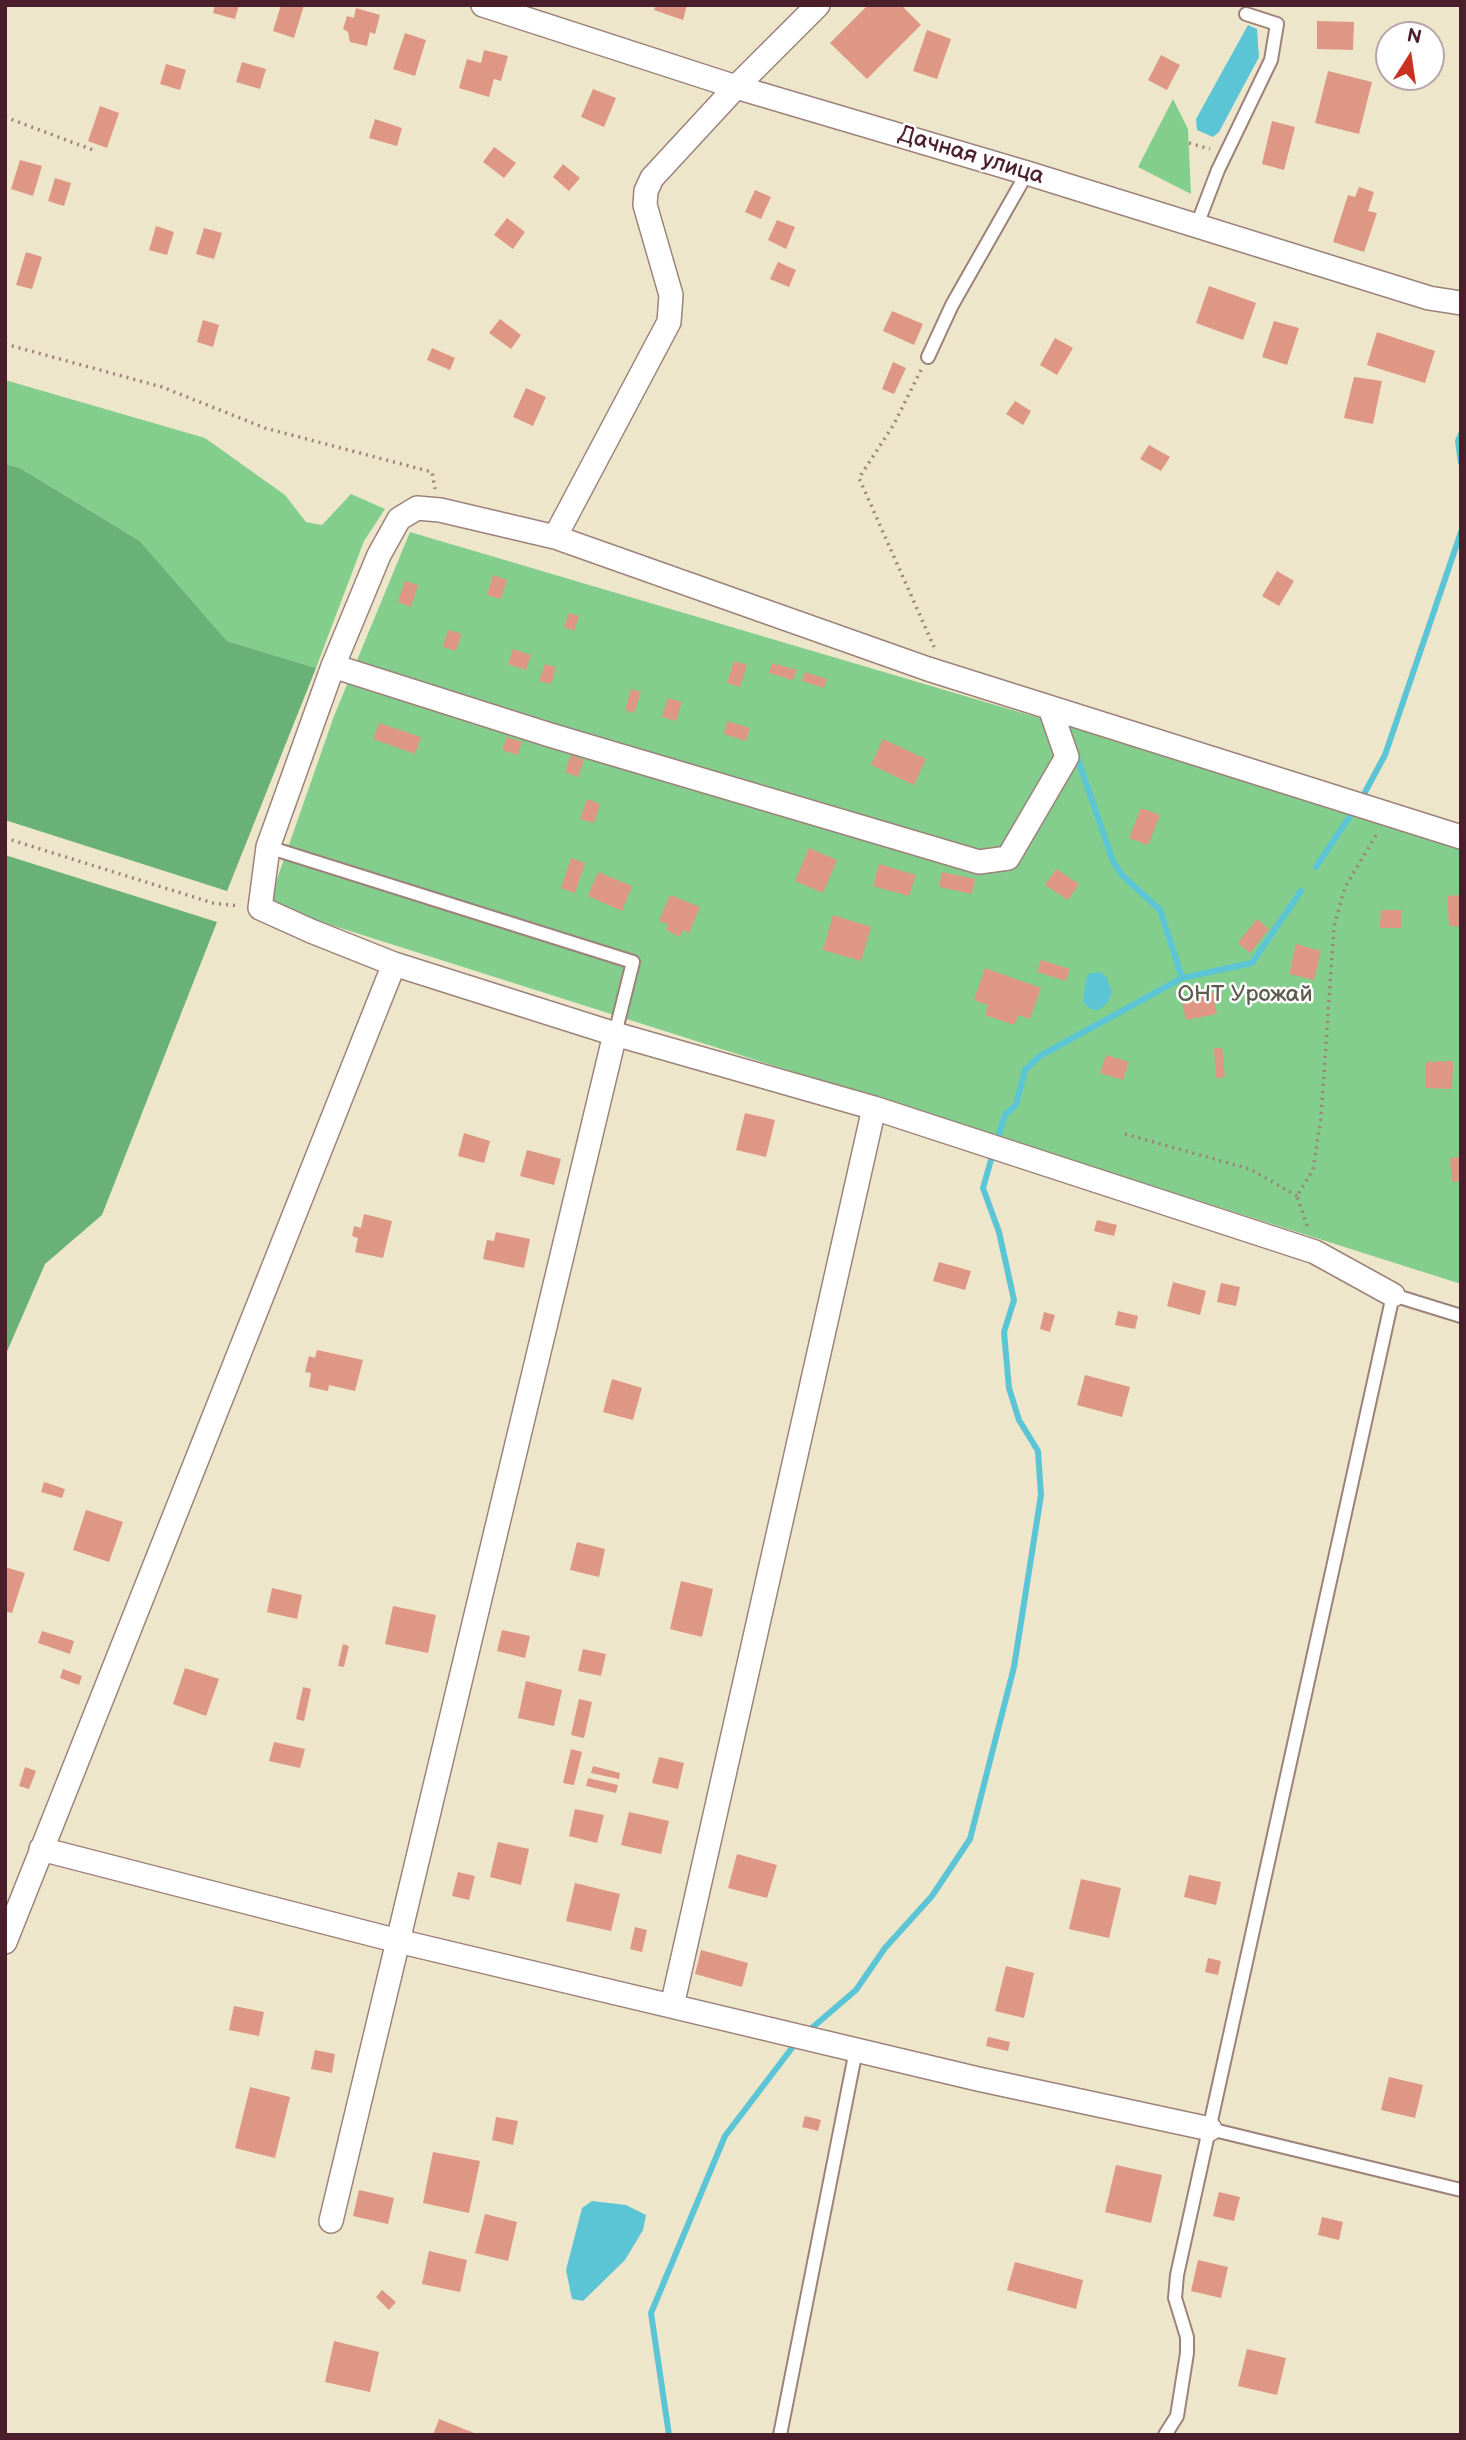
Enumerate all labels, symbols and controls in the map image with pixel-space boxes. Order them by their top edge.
north arrow [1375,21,1445,91]
text: N [1405,24,1423,50]
street label: Дачная улица [895,121,1047,191]
park label: ОНТ Урожай [1177,981,1313,1009]

